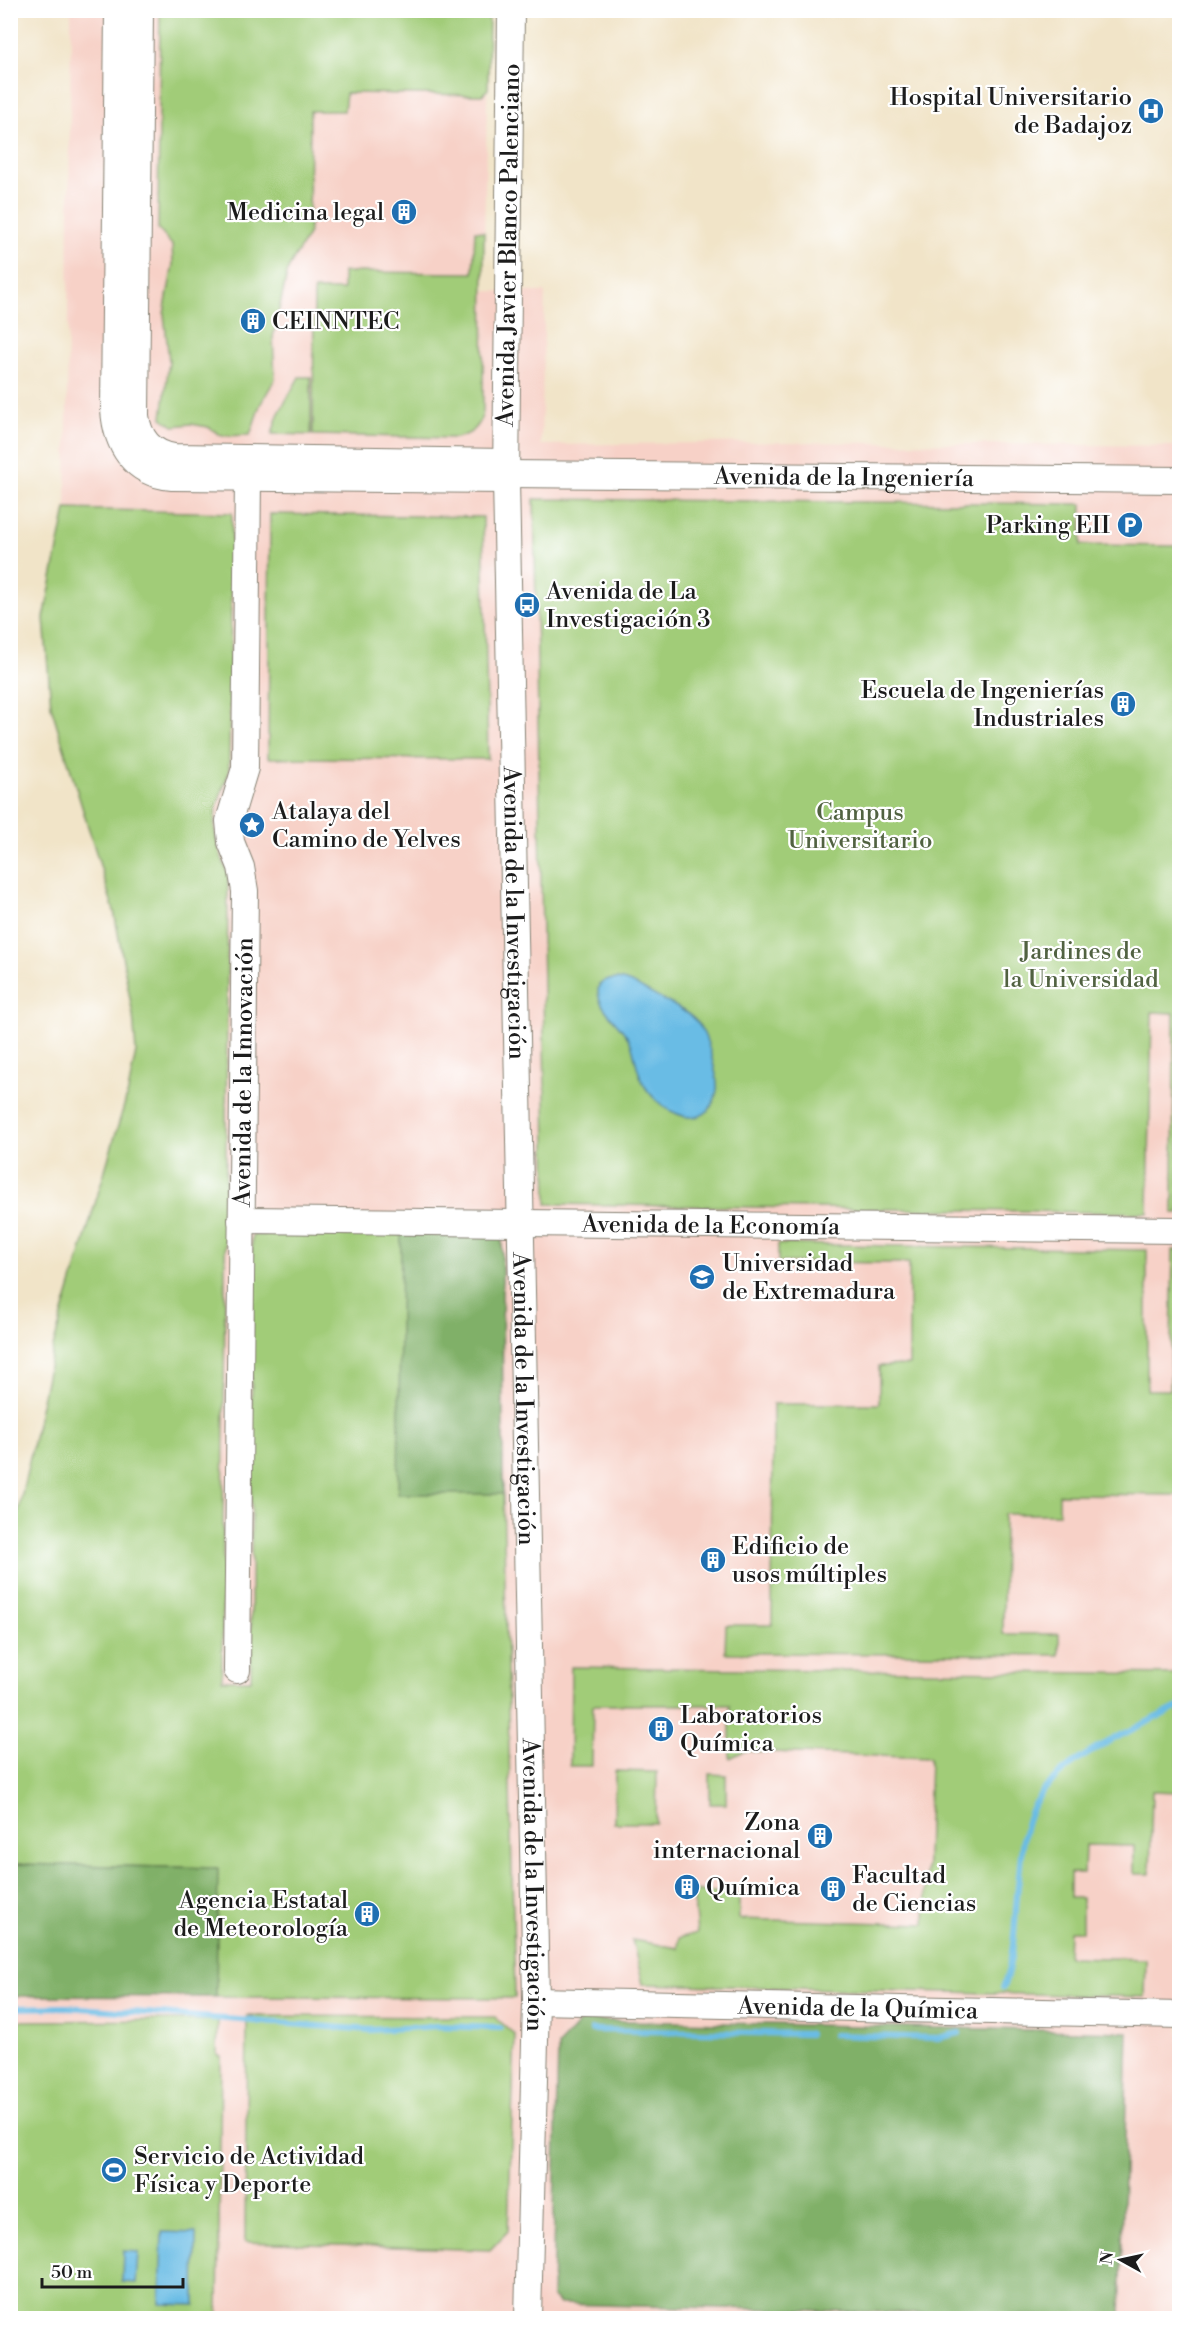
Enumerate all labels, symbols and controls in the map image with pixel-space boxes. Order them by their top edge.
street label: Avenida Javier Blanco Palenciano [491,63,527,428]
place label: Hospital Universitario de Badajoz [889,83,1132,141]
hospital icon: Hospital Universitario de Badajoz [1136,96,1166,126]
building icon: Medicina legal [389,197,419,227]
place label: Medicina legal [227,198,384,228]
building icon: CEINNTEC [238,306,268,336]
place label: CEINNTEC [272,307,400,337]
street label: Avenida de la Ingeniería [713,462,975,494]
parking icon: Parking EII [1115,510,1145,540]
place label: Parking EII [986,511,1110,541]
place label: Avenida de La Investigación 3 [545,577,711,635]
bus stop icon: Avenida de La Investigación 3 [512,590,542,620]
place label: Escuela de Ingenierías Industriales [861,676,1104,734]
building icon: Escuela de Ingenierías Industriales [1108,689,1138,719]
street label: Avenida de la Investigación [496,765,531,1060]
place label: Atalaya del Camino de Yelves [271,797,461,855]
park label: Campus Universitario [788,798,932,856]
place icon: Atalaya del Camino de Yelves [237,810,267,840]
street label: Avenida de la Innovación [228,937,261,1208]
park label: Jardines de la Universidad [1003,937,1159,995]
street label: Avenida de la Economía [581,1210,841,1242]
place label: Universidad de Extremadura [722,1249,896,1307]
street label: Avenida de la Investigación [505,1251,541,1546]
school or university icon: Universidad de Extremadura [687,1262,717,1292]
place label: Edificio de usos múltiples [732,1532,887,1590]
building icon: Edificio de usos múltiples [698,1545,728,1575]
place label: Laboratorios Química [680,1701,822,1759]
building icon: Laboratorios Química [646,1714,676,1744]
street label: Avenida de la Investigación [515,1737,550,2032]
place label: Zona internacional [653,1808,801,1866]
building icon: Zona internacional [805,1821,835,1851]
place label: Facultad de Ciencias [852,1861,976,1919]
building icon: Química [672,1872,702,1902]
place label: Química [706,1873,800,1903]
building icon: Facultad de Ciencias [818,1874,848,1904]
place label: Agencia Estatal de Meteorología [173,1886,349,1944]
building icon: Agencia Estatal de Meteorología [352,1899,382,1929]
street label: Avenida de la Química [736,1991,979,2027]
place label: Servicio de Actividad Física y Deporte [134,2142,364,2200]
sports icon: Servicio de Actividad Física y Deporte [99,2155,129,2185]
north arrow [1091,2230,1151,2290]
text: N [1096,2250,1118,2266]
scale bar [42,2251,183,2289]
text: 50 m [51,2261,93,2284]

